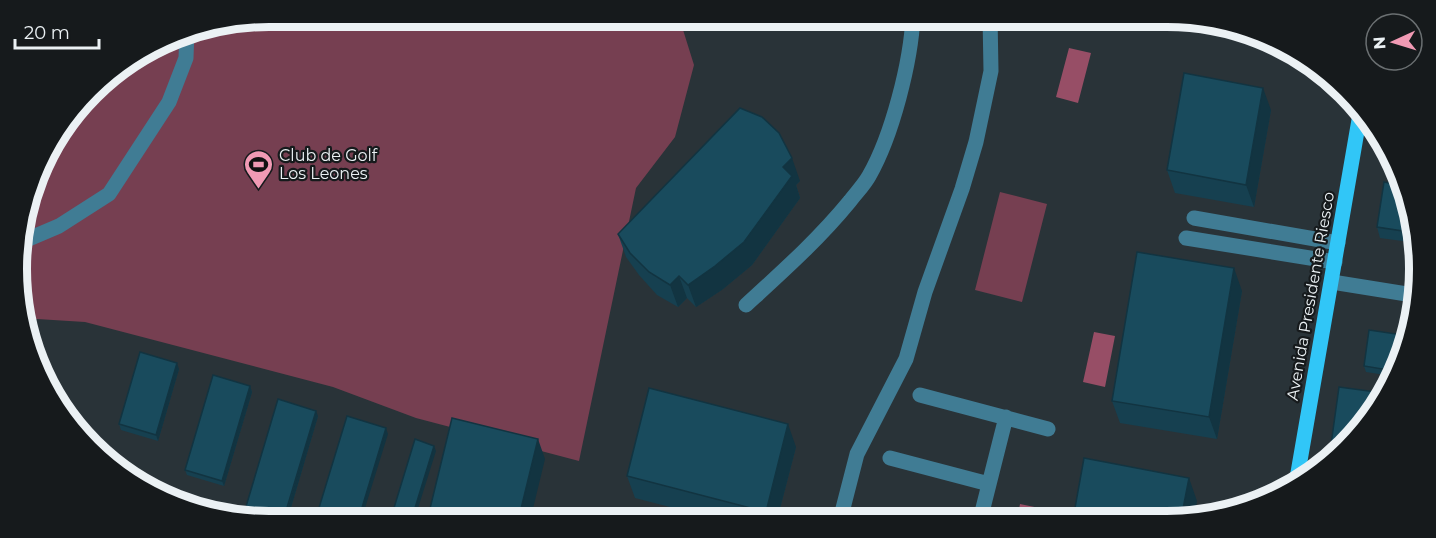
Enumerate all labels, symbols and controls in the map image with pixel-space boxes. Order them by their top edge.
scale bar [15,12,99,50]
north arrow [1364,12,1424,72]
text: 20 m [24,22,70,44]
text: N [1370,36,1389,50]
place label: Club de Golf Los Leones [279,146,378,183]
sports icon: Club de Golf Los Leones [242,148,274,190]
street label: Avenida Presidente Riesco [1283,190,1338,402]

